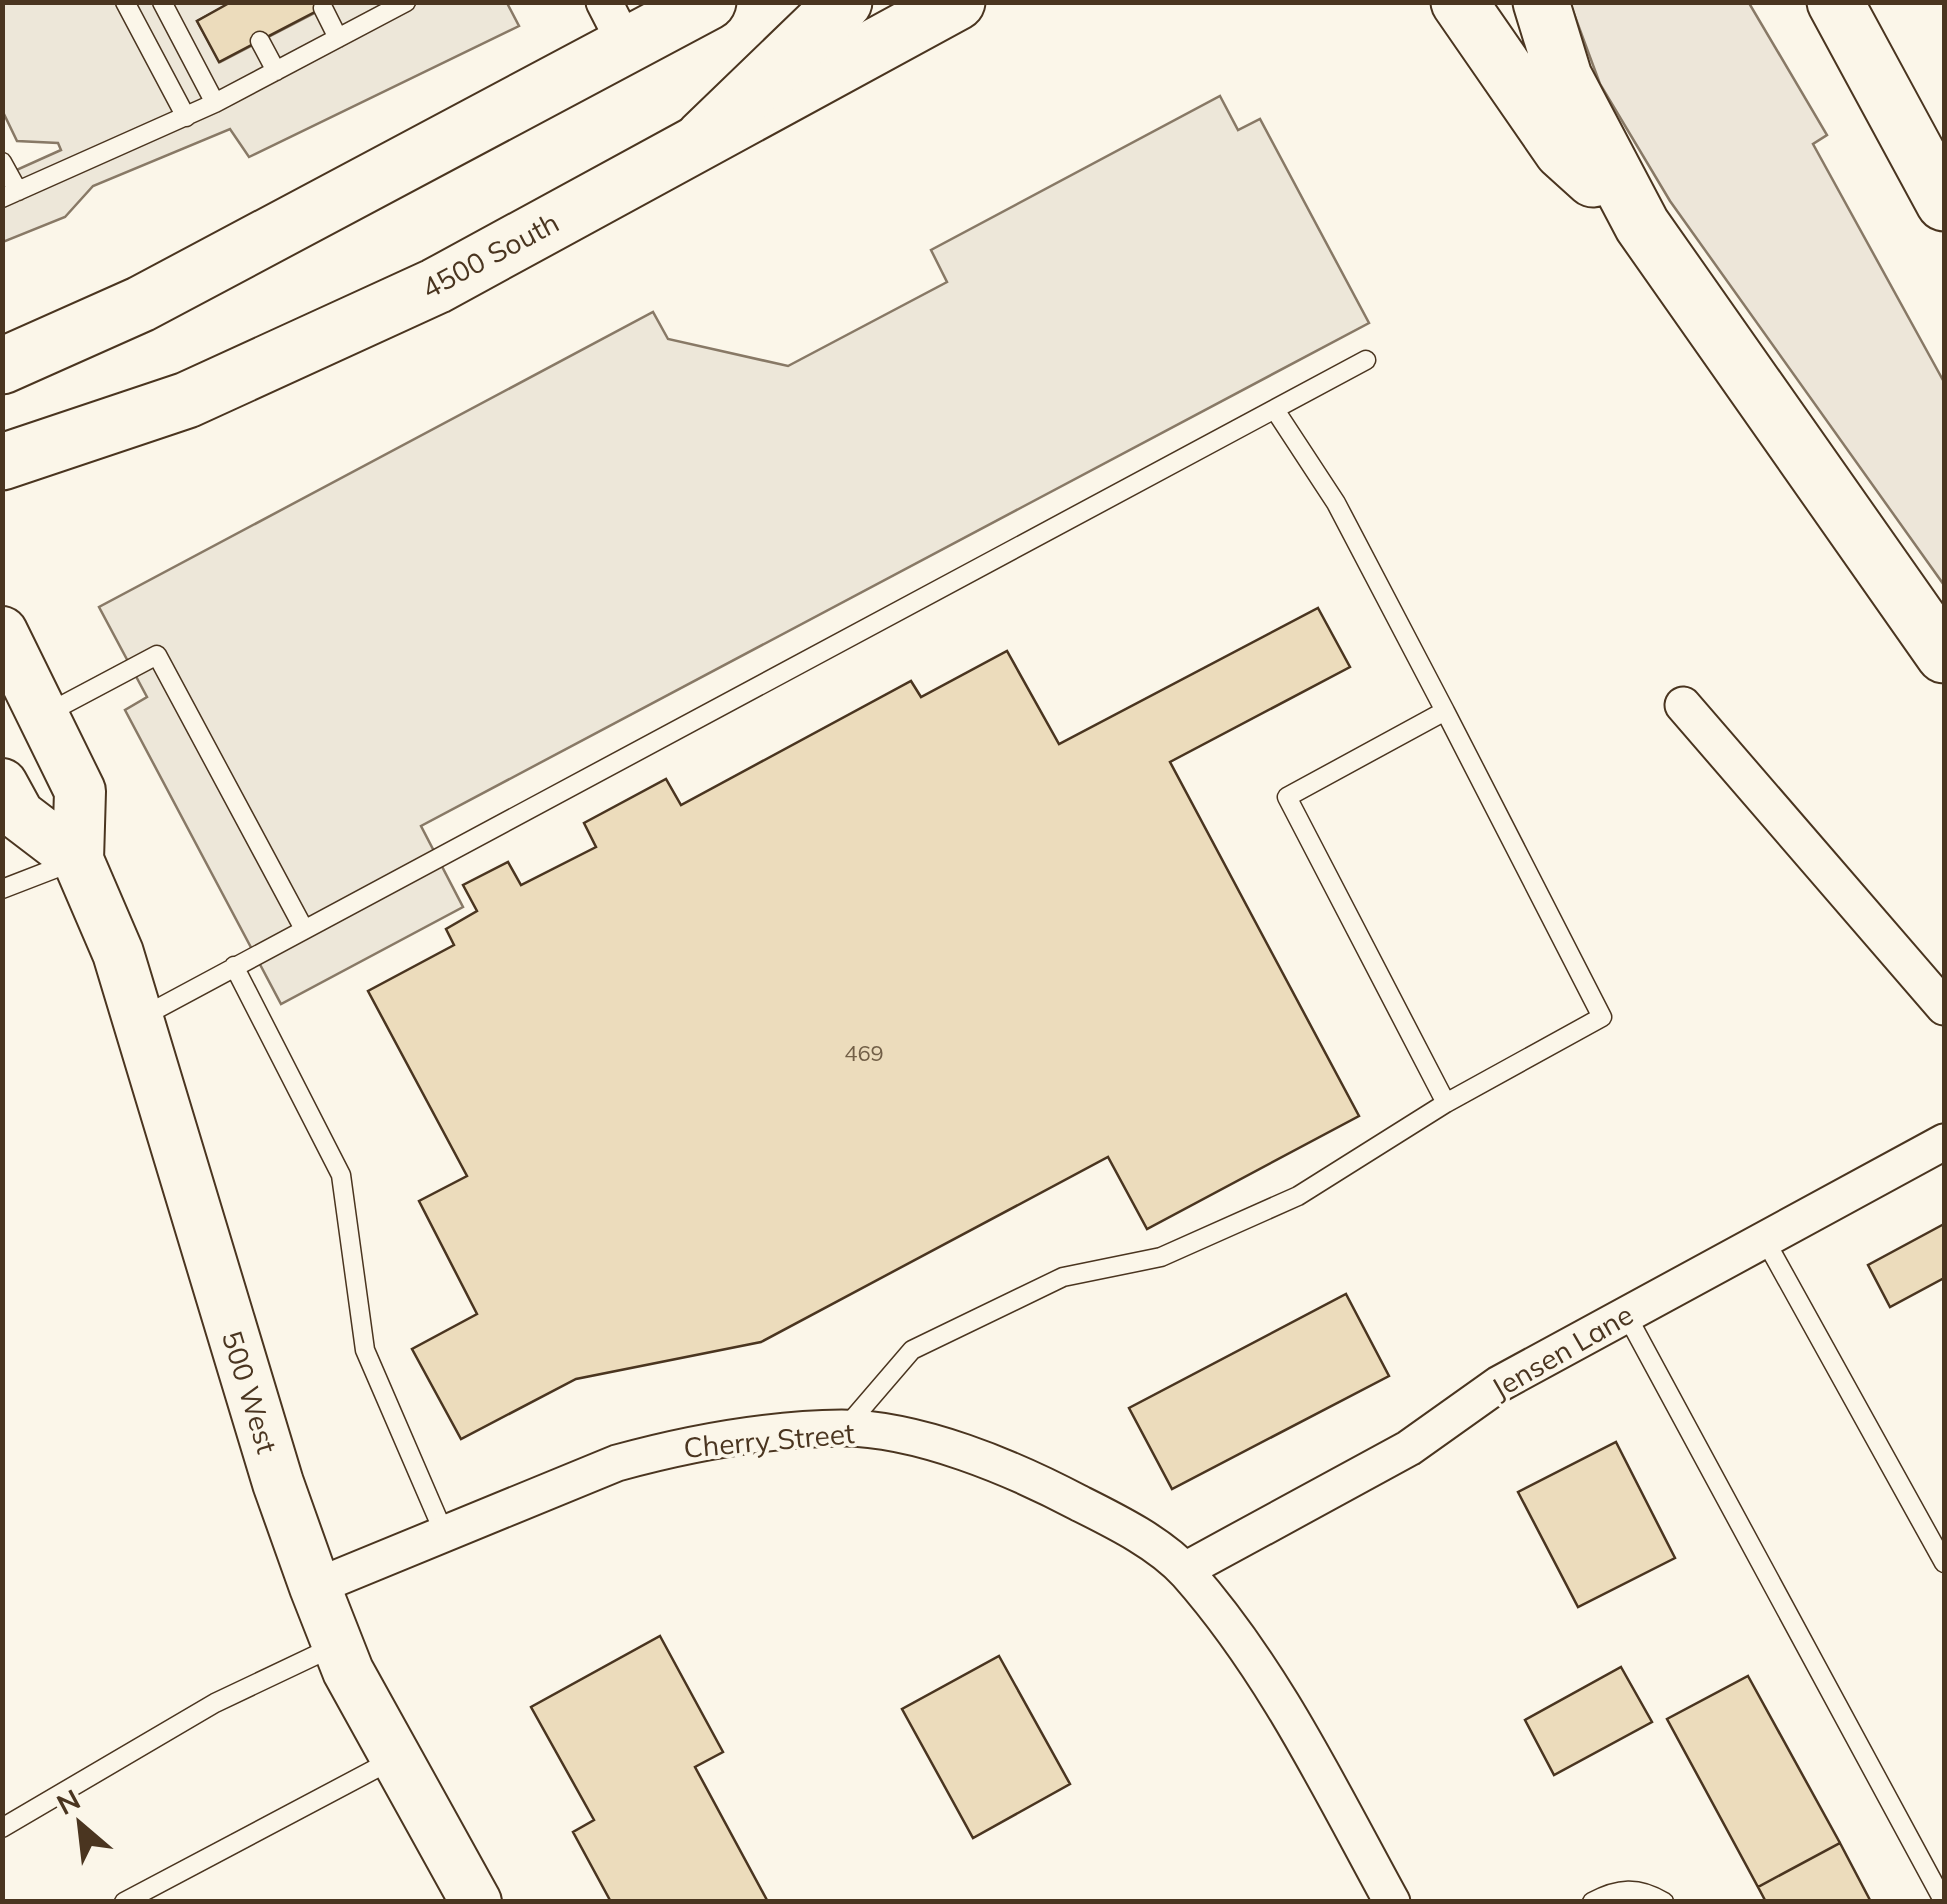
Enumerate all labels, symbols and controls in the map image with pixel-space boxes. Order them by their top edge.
street label: 4500 South [415,204,565,306]
house number: 469 [844,1039,884,1067]
street label: Jensen Lane [1485,1296,1639,1406]
street label: 500 West [215,1327,285,1458]
street label: Cherry Street [682,1415,856,1465]
north arrow [30,1774,130,1874]
text: N [50,1781,86,1822]

